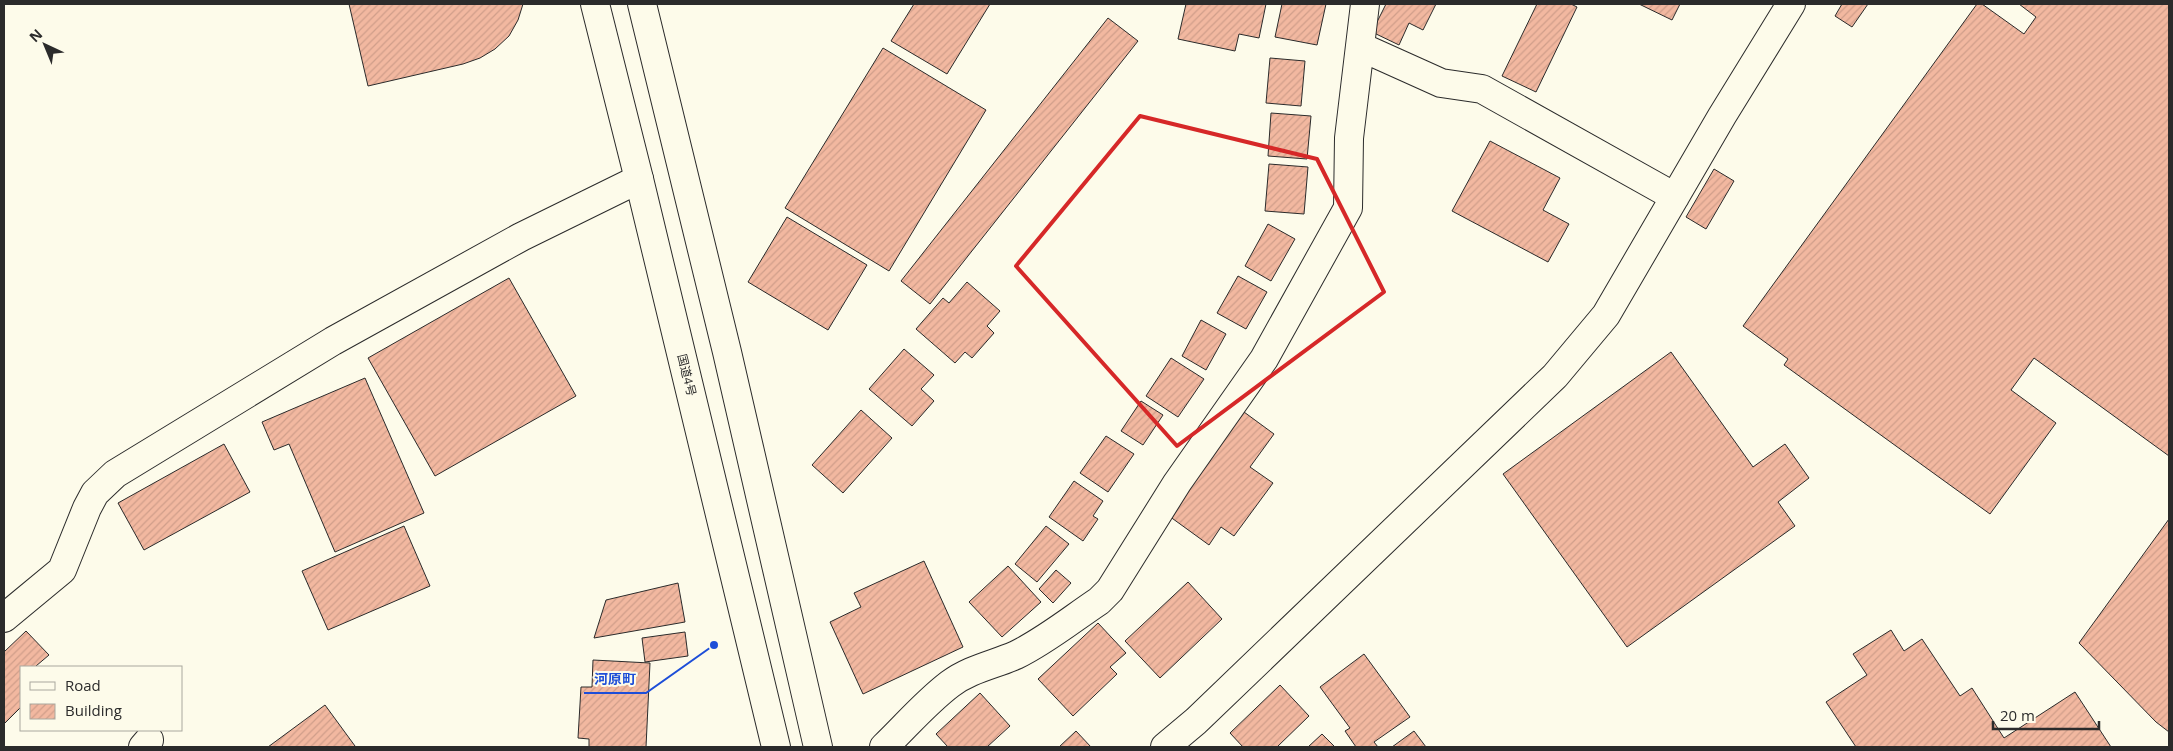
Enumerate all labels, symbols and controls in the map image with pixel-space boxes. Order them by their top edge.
north arrow [20,20,70,70]
text: N [25,24,46,46]
street label: 国道4号 [674,352,700,398]
callout: 河原町 [584,664,646,693]
legend [20,666,182,731]
text: 河原町 [594,669,636,688]
text: Road [65,675,101,695]
scale bar [1993,698,2099,730]
text: Building [65,700,122,720]
text: 20 m [2000,705,2035,725]

